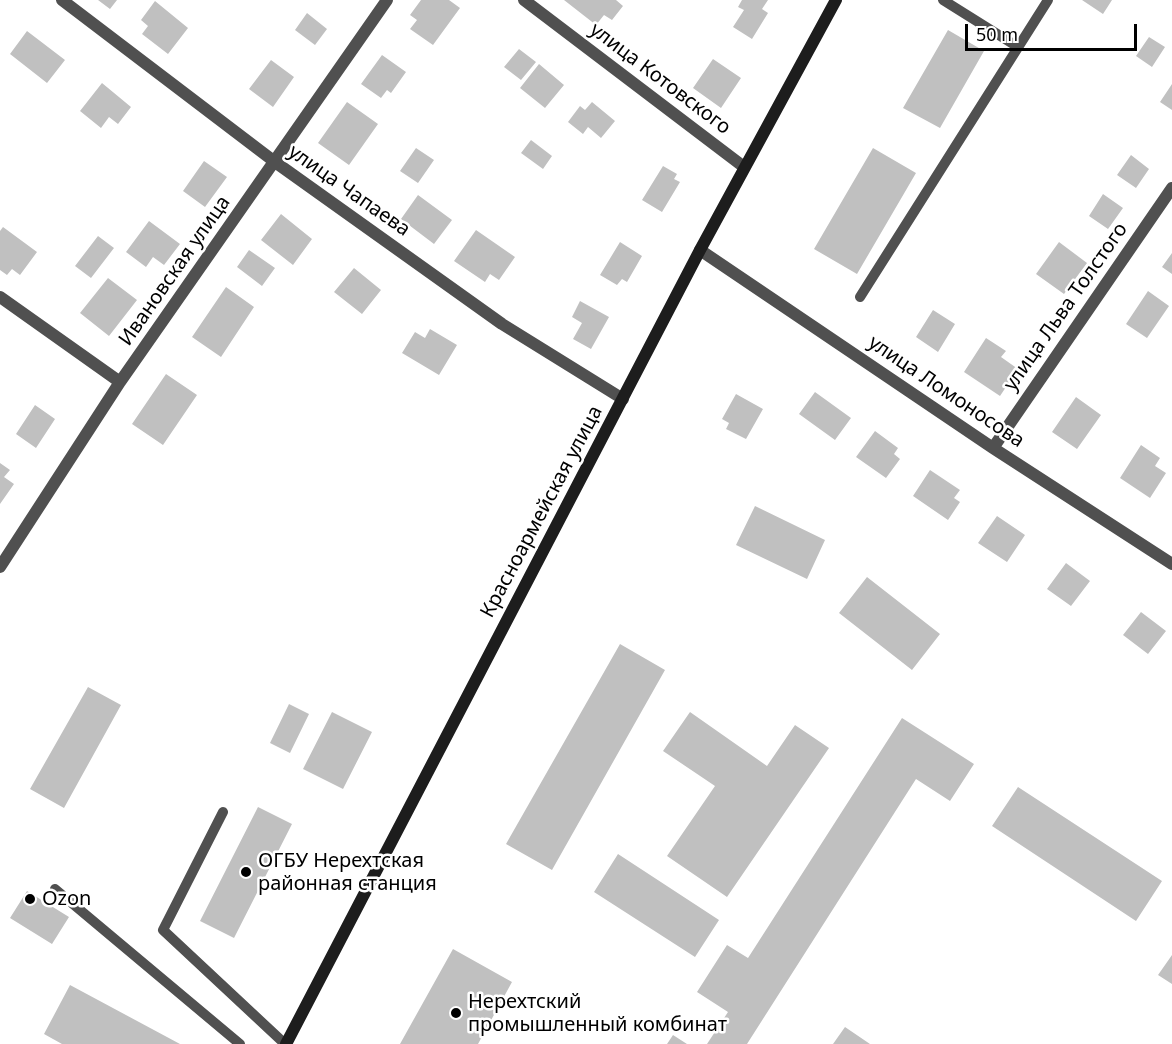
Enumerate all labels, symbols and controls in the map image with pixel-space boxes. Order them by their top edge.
scale bar [968,12,1140,50]
street label: улица Котовского [585,18,735,140]
text: 50 m [976,22,1018,46]
street label: улица Чапаева [283,140,415,242]
street label: Ивановская улица [114,191,236,351]
street label: улица Льва Толстого [999,218,1133,396]
street label: улица Ломоносова [863,331,1029,453]
street label: Красноармейская улица [476,402,608,622]
place label: ОГБУ Нерехтская районная станция [258,849,437,896]
marker: ОГБУ Нерехтская районная станция [239,865,253,879]
place label: Ozon [42,887,91,911]
marker: Ozon [23,892,37,906]
place label: Нерехтский промышленный комбинат [468,990,727,1037]
marker: Нерехтский промышленный комбинат [449,1006,463,1020]

